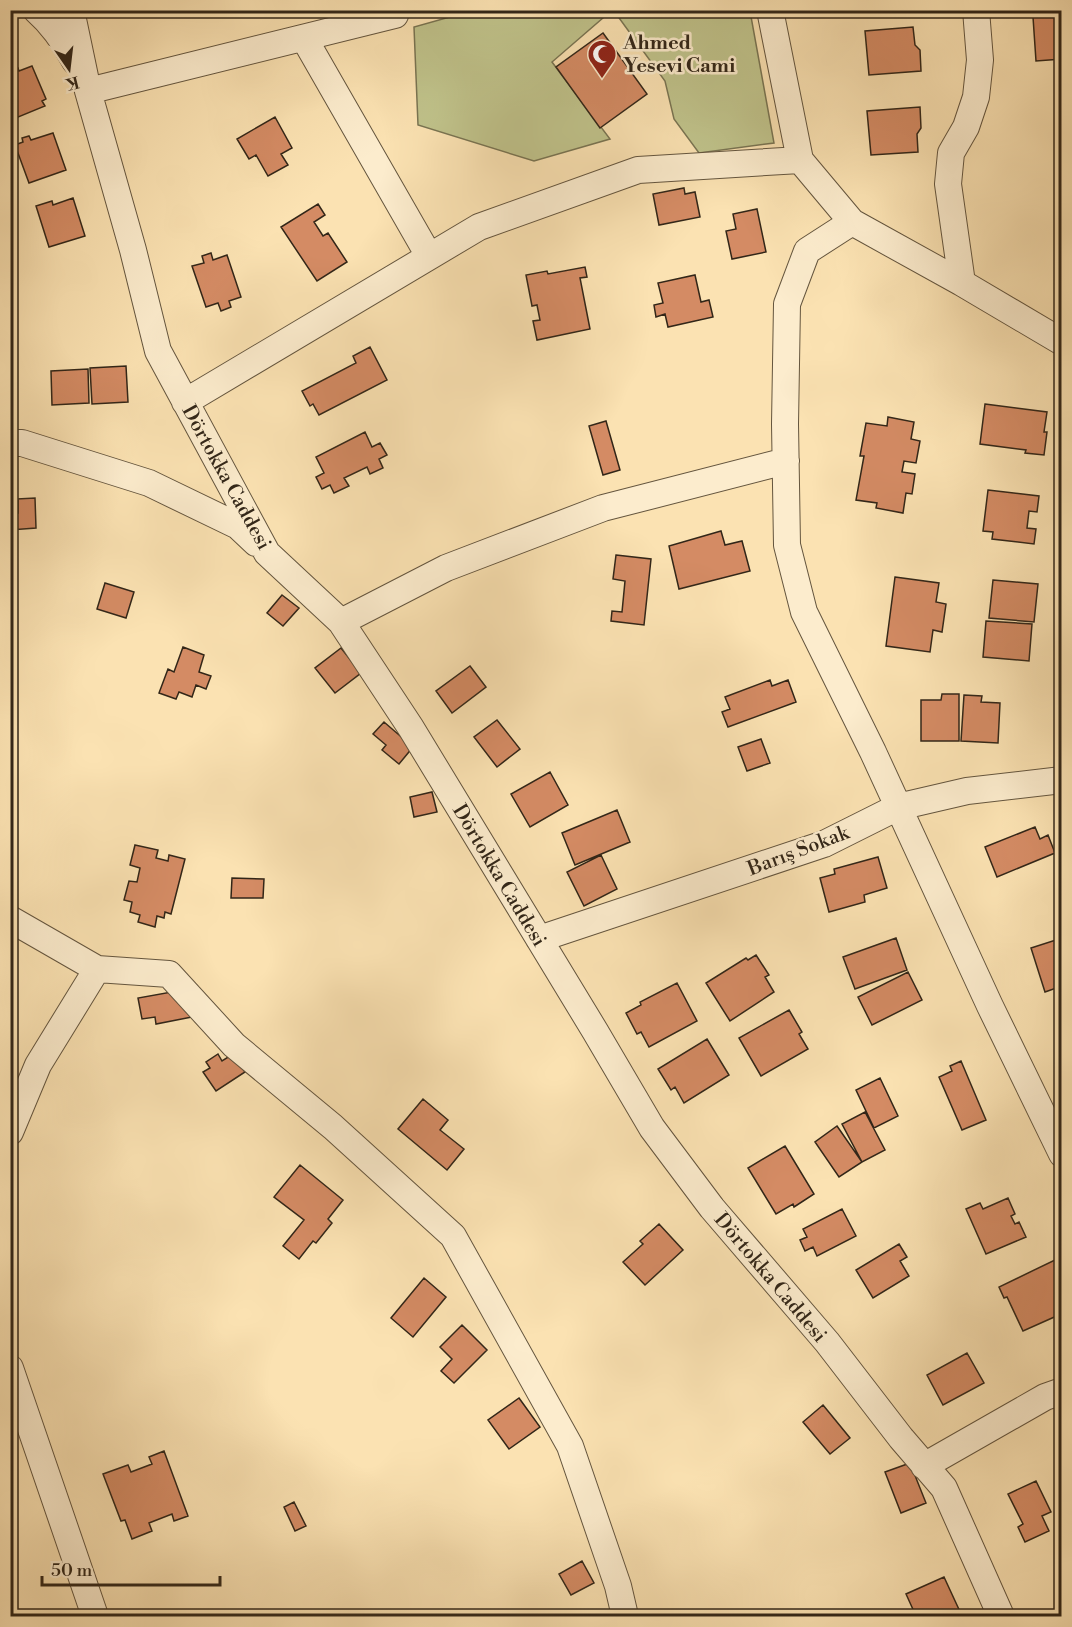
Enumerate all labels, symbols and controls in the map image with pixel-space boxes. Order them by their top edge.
place label: Ahmed Yesevi Cami [622,31,736,79]
mosque icon: Ahmed Yesevi Cami [586,38,618,80]
north arrow [39,39,99,99]
text: K [63,71,81,94]
street label: Dörtokka Caddesi [176,401,276,555]
street label: Dörtokka Caddesi [446,800,551,952]
street label: Barış Sokak [743,820,854,883]
street label: Dörtokka Caddesi [708,1208,832,1348]
scale bar [42,1549,220,1587]
text: 50 m [51,1559,93,1582]

